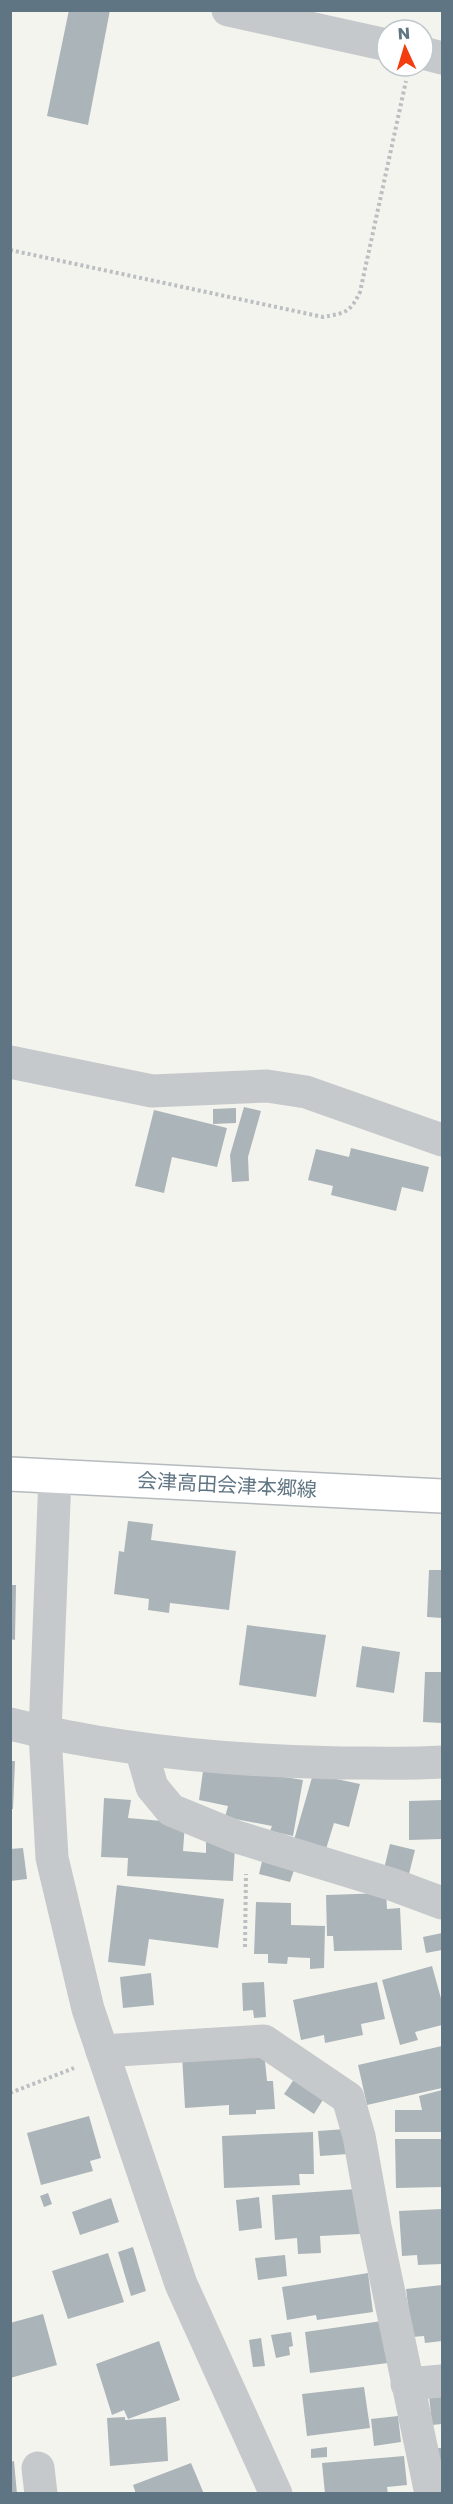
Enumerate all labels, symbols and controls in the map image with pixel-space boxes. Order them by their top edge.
north arrow [375,18,435,78]
text: N [397,22,411,45]
street label: 会津高田会津本郷線 [136,1466,318,1504]

